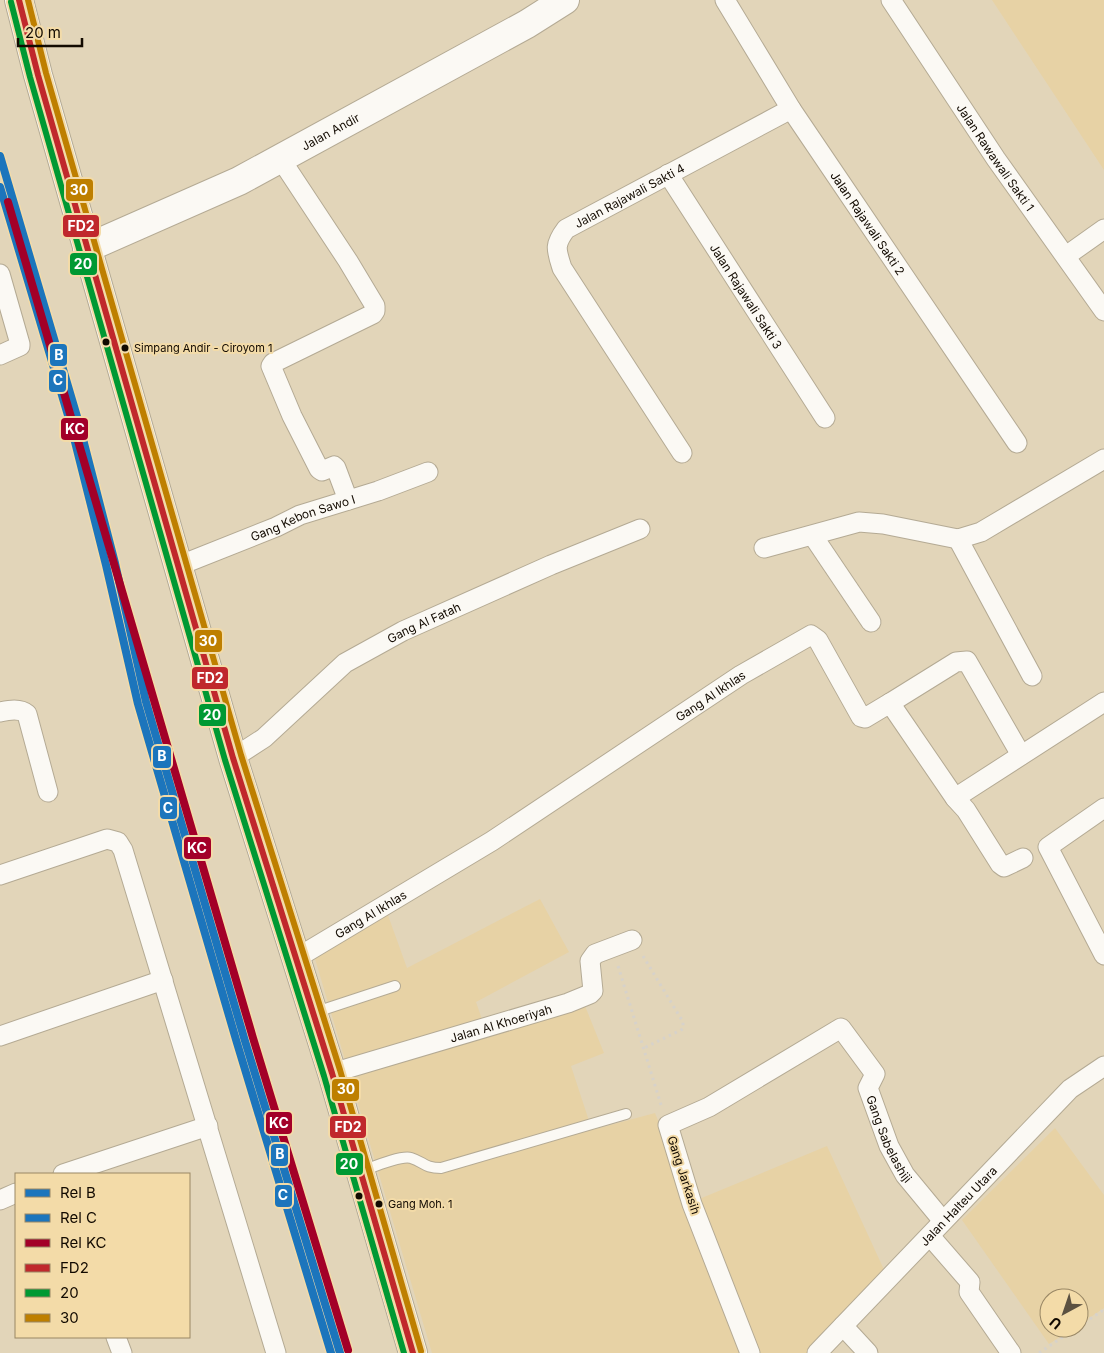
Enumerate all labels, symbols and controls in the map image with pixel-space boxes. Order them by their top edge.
scale bar [18,15,81,47]
text: 20 m [25,23,61,42]
street label: Jalan Rawawali Sakti 1 [954,101,1038,214]
street label: Jalan Andir [299,109,362,153]
street label: Jalan Rajawali Sakti 4 [572,160,687,231]
street label: Jalan Rajawali Sakti 2 [828,168,909,278]
line badge: 30 [65,178,94,202]
text: 30 [70,181,88,198]
line badge: FD2 [62,214,100,238]
text: FD2 [67,217,95,234]
street label: Jalan Rajawali Sakti 3 [707,240,786,351]
line badge: 20 [69,252,98,276]
text: 20 [74,255,92,272]
unlabelled marker [101,337,111,347]
place label: Simpang Andir - Ciroyom 1 [134,341,272,355]
line badge: B [49,343,68,367]
marker: Simpang Andir - Ciroyom 1 [120,343,130,353]
text: B [54,346,64,363]
line badge: C [48,369,67,393]
text: C [53,371,63,388]
line badge: KC [60,417,89,441]
text: KC [65,420,85,437]
street label: Gang Kebon Sawo I [248,491,357,544]
street label: Gang Al Fatah [384,599,463,646]
line badge: 30 [194,629,223,653]
text: 30 [199,632,217,649]
line badge: FD2 [191,666,229,690]
street label: Gang Al Ikhlas [672,667,748,724]
text: FD2 [196,669,224,686]
line badge: 20 [198,703,227,727]
text: 20 [203,706,221,723]
line badge: B [152,745,172,769]
text: B [157,747,167,764]
line badge: C [159,796,178,820]
text: C [163,799,173,816]
line badge: KC [183,836,212,860]
text: KC [187,839,207,856]
street label: Gang Al Ikhlas [332,887,409,941]
street label: Jalan Al Khoeriyah [448,1001,554,1045]
line badge: 30 [331,1078,360,1102]
text: 30 [337,1080,355,1097]
street label: Gang Sabelashiji [864,1093,916,1186]
line badge: KC [265,1111,293,1135]
text: KC [269,1114,289,1131]
line badge: FD2 [329,1115,367,1139]
text: FD2 [334,1118,362,1135]
street label: Gang Jarkasih [664,1134,704,1216]
line badge: B [270,1143,289,1167]
text: B [275,1145,285,1162]
line badge: 20 [335,1152,364,1176]
text: 20 [340,1155,358,1172]
street label: Jalan Halteu Utara [916,1163,1000,1249]
legend [15,1173,190,1338]
text: Rel B [60,1183,96,1202]
line badge: C [274,1184,293,1208]
text: C [278,1186,288,1203]
unlabelled marker [354,1191,364,1201]
place label: Gang Moh. 1 [388,1197,453,1211]
marker: Gang Moh. 1 [374,1199,384,1209]
text: Rel C [60,1208,97,1227]
text: Rel KC [60,1233,107,1252]
text: FD2 [60,1258,89,1277]
text: 20 [60,1283,79,1302]
north arrow [1039,1288,1089,1338]
text: 30 [60,1308,79,1327]
text: U [1046,1314,1065,1333]

